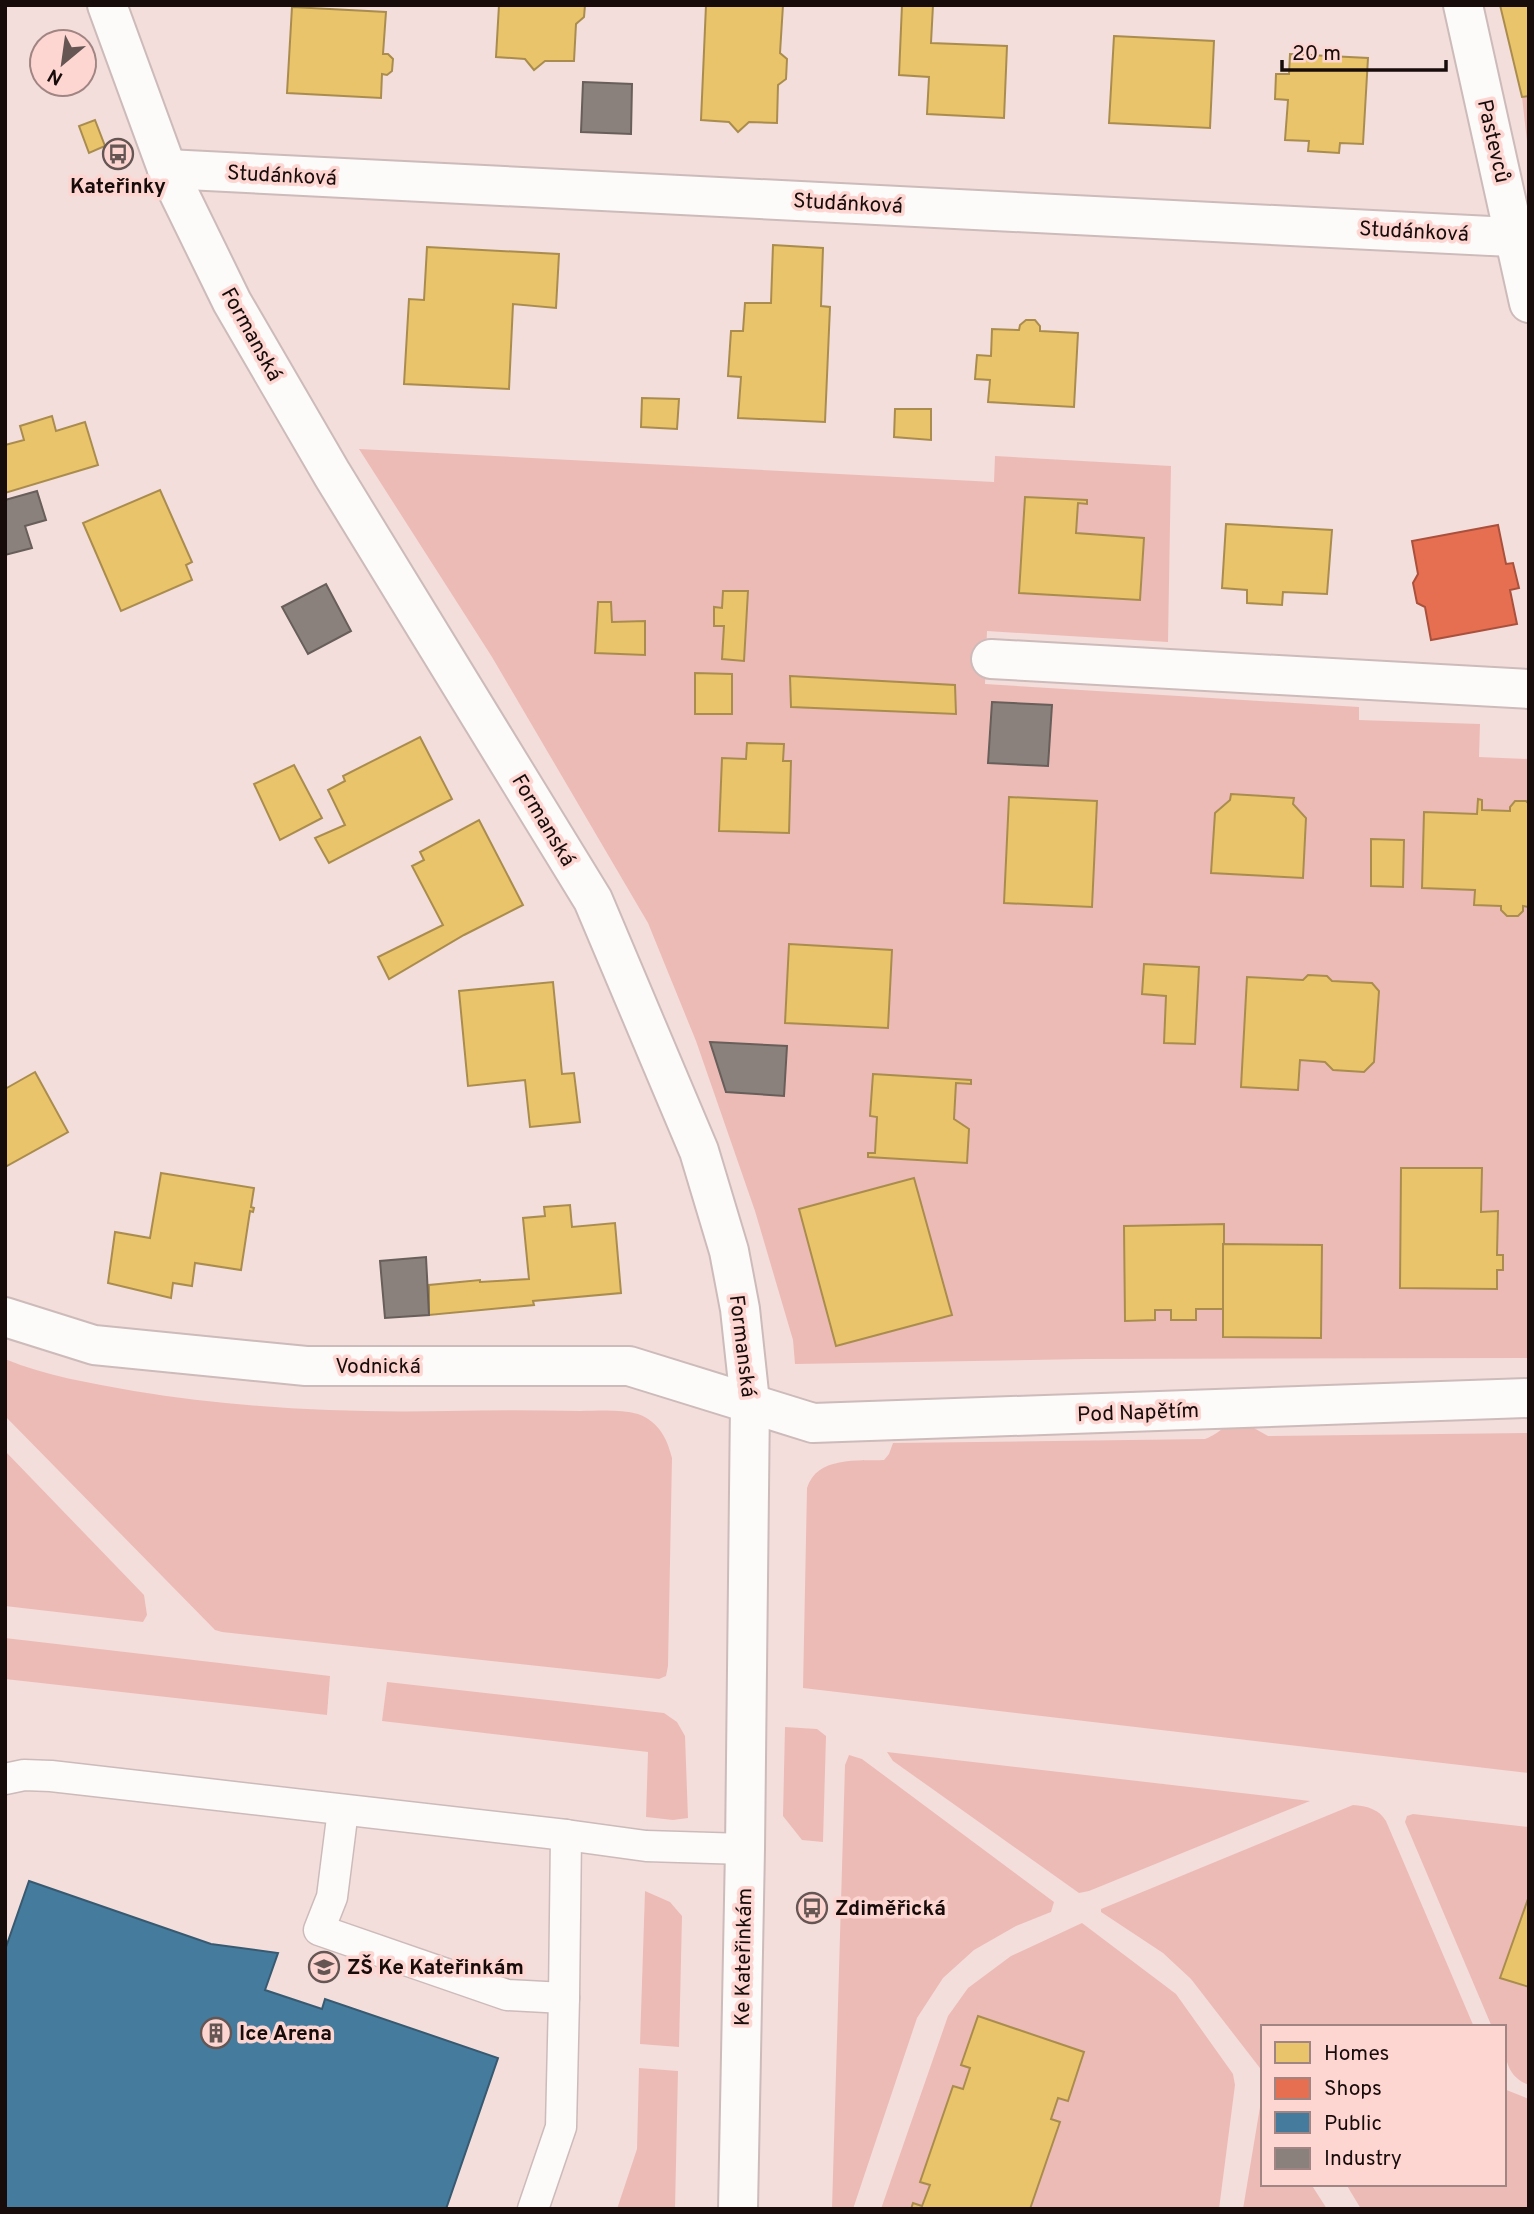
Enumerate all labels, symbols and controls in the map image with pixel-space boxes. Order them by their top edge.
north arrow [28,28,98,98]
scale bar [1282,28,1446,72]
text: 20 m [1292,41,1341,68]
text: N [44,62,68,90]
street label: Pastevců [1470,97,1515,186]
bus stop icon: Kateřinky [101,137,135,171]
street label: Studánková [226,160,338,193]
place label: Kateřinky [70,174,166,201]
street label: Studánková [792,188,904,221]
street label: Studánková [1358,216,1470,249]
street label: Formanská [214,283,287,386]
street label: Formanská [505,770,581,872]
street label: Formanská [722,1293,761,1399]
street label: Vodnická [335,1354,421,1381]
street label: Pod Napětím [1077,1398,1200,1429]
street label: Ke Kateřinkám [730,1888,759,2026]
bus stop icon: Zdiměřická [795,1891,829,1925]
place label: Zdiměřická [835,1896,946,1923]
school or university icon: ZŠ Ke Kateřinkám [307,1950,341,1984]
place label: ZŠ Ke Kateřinkám [347,1954,524,1982]
building icon: Ice Arena [199,2016,233,2050]
place label: Ice Arena [239,2021,332,2048]
legend [1261,2025,1506,2186]
text: Homes [1324,2041,1389,2068]
text: Shops [1324,2076,1382,2103]
text: Public [1324,2111,1382,2138]
text: Industry [1324,2146,1402,2173]

